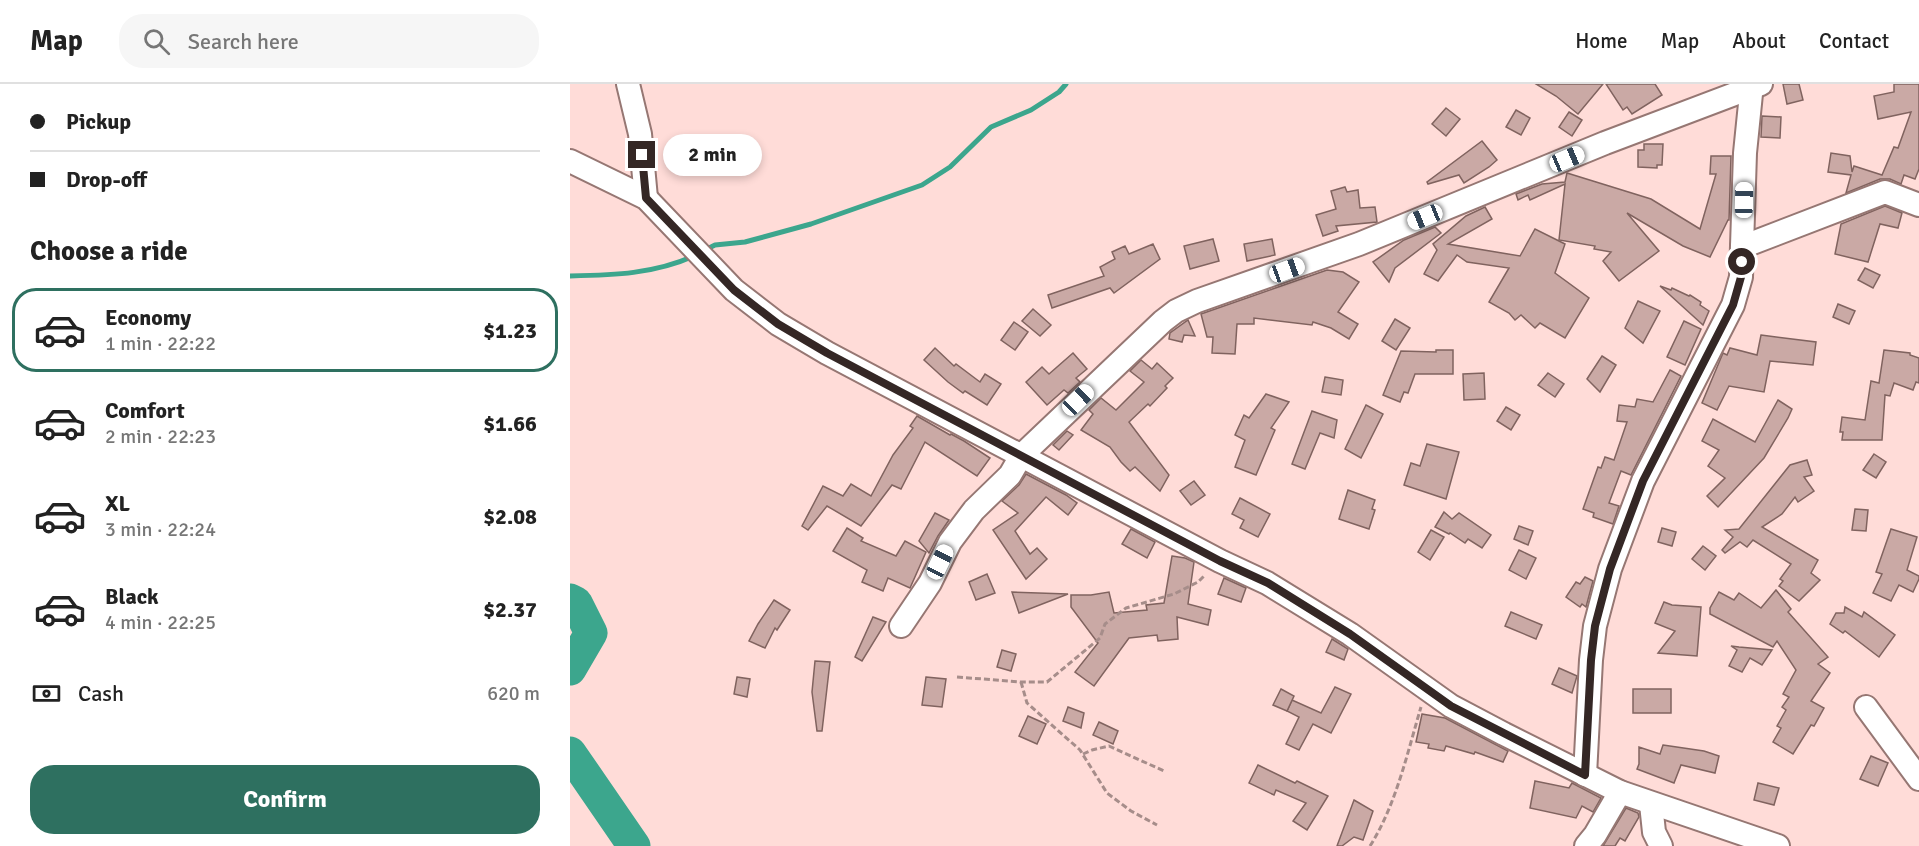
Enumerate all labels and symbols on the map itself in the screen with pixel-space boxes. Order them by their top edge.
callout: 2 min [663,134,762,176]
route end [628,141,655,168]
car [1547,144,1587,174]
car [1735,182,1753,218]
car [1405,202,1445,232]
route start [1728,248,1755,275]
car [1267,255,1307,285]
car [1059,381,1097,419]
car [924,542,956,582]

